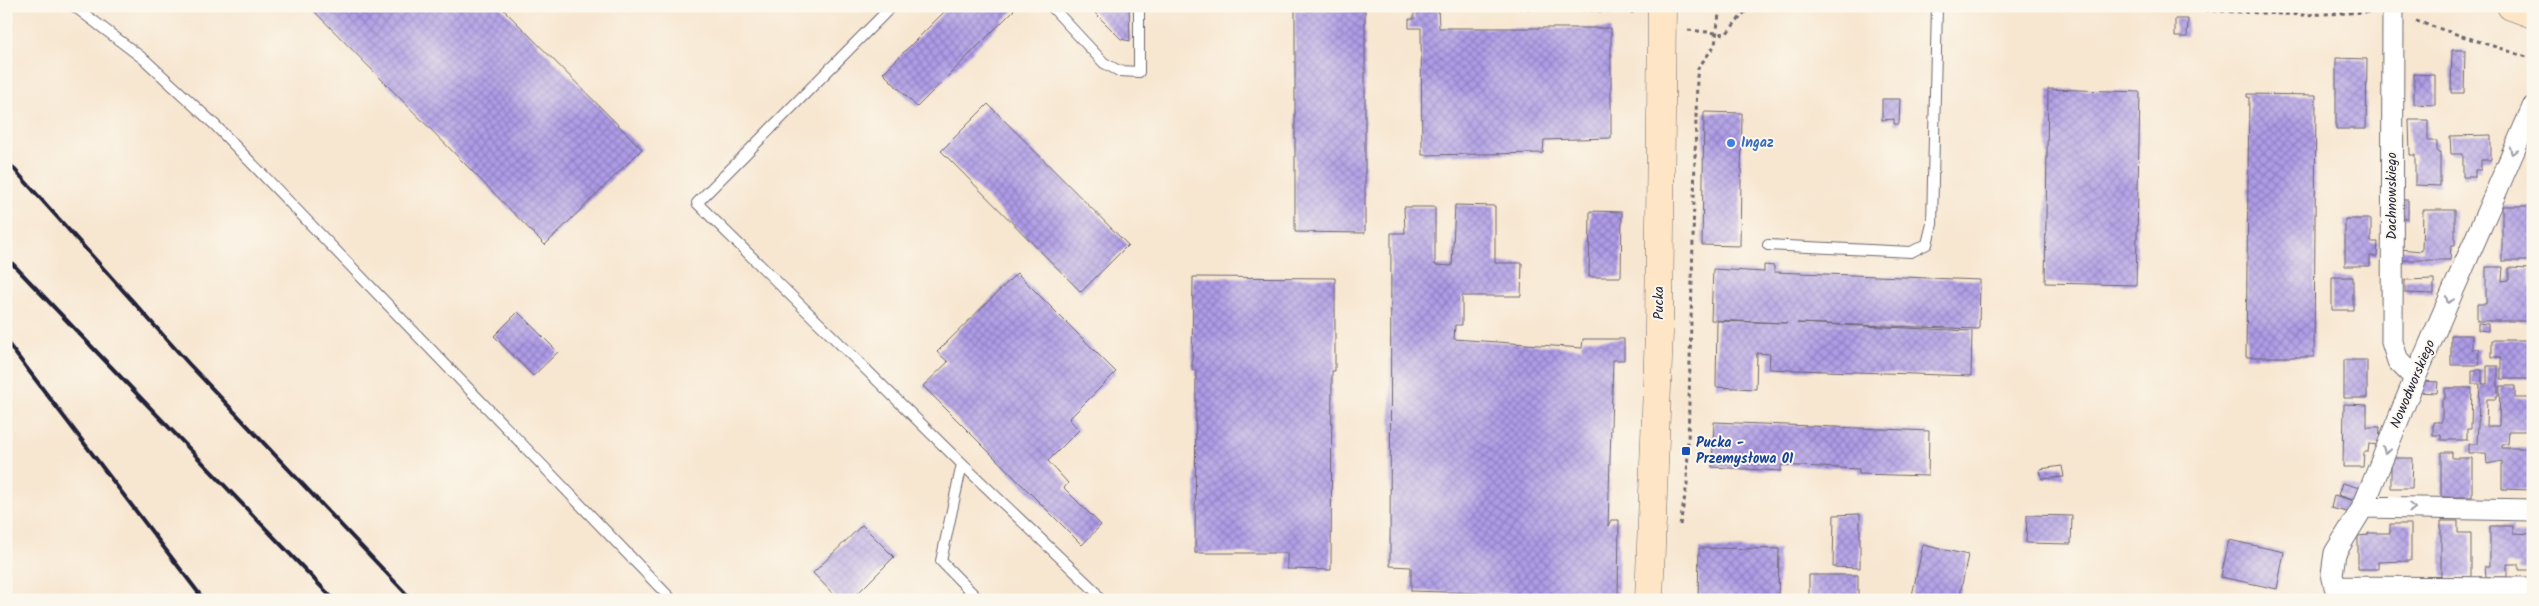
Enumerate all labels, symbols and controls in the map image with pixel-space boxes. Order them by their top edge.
place label: Ingaz [1741,132,1774,154]
marker: Ingaz [1725,137,1737,149]
one-way arrow [2509,146,2520,155]
street label: Dachnowskiego [2381,152,2403,240]
street label: Pucka [1648,286,1670,320]
one-way arrow [2444,295,2455,304]
street label: Nowodworskiego [2384,336,2442,432]
place label: Pucka - Przemysłowa 01 [1696,432,1794,470]
marker: Pucka - Przemysłowa 01 [1680,445,1692,457]
one-way arrow [2381,445,2392,454]
one-way arrow [2408,503,2416,513]

